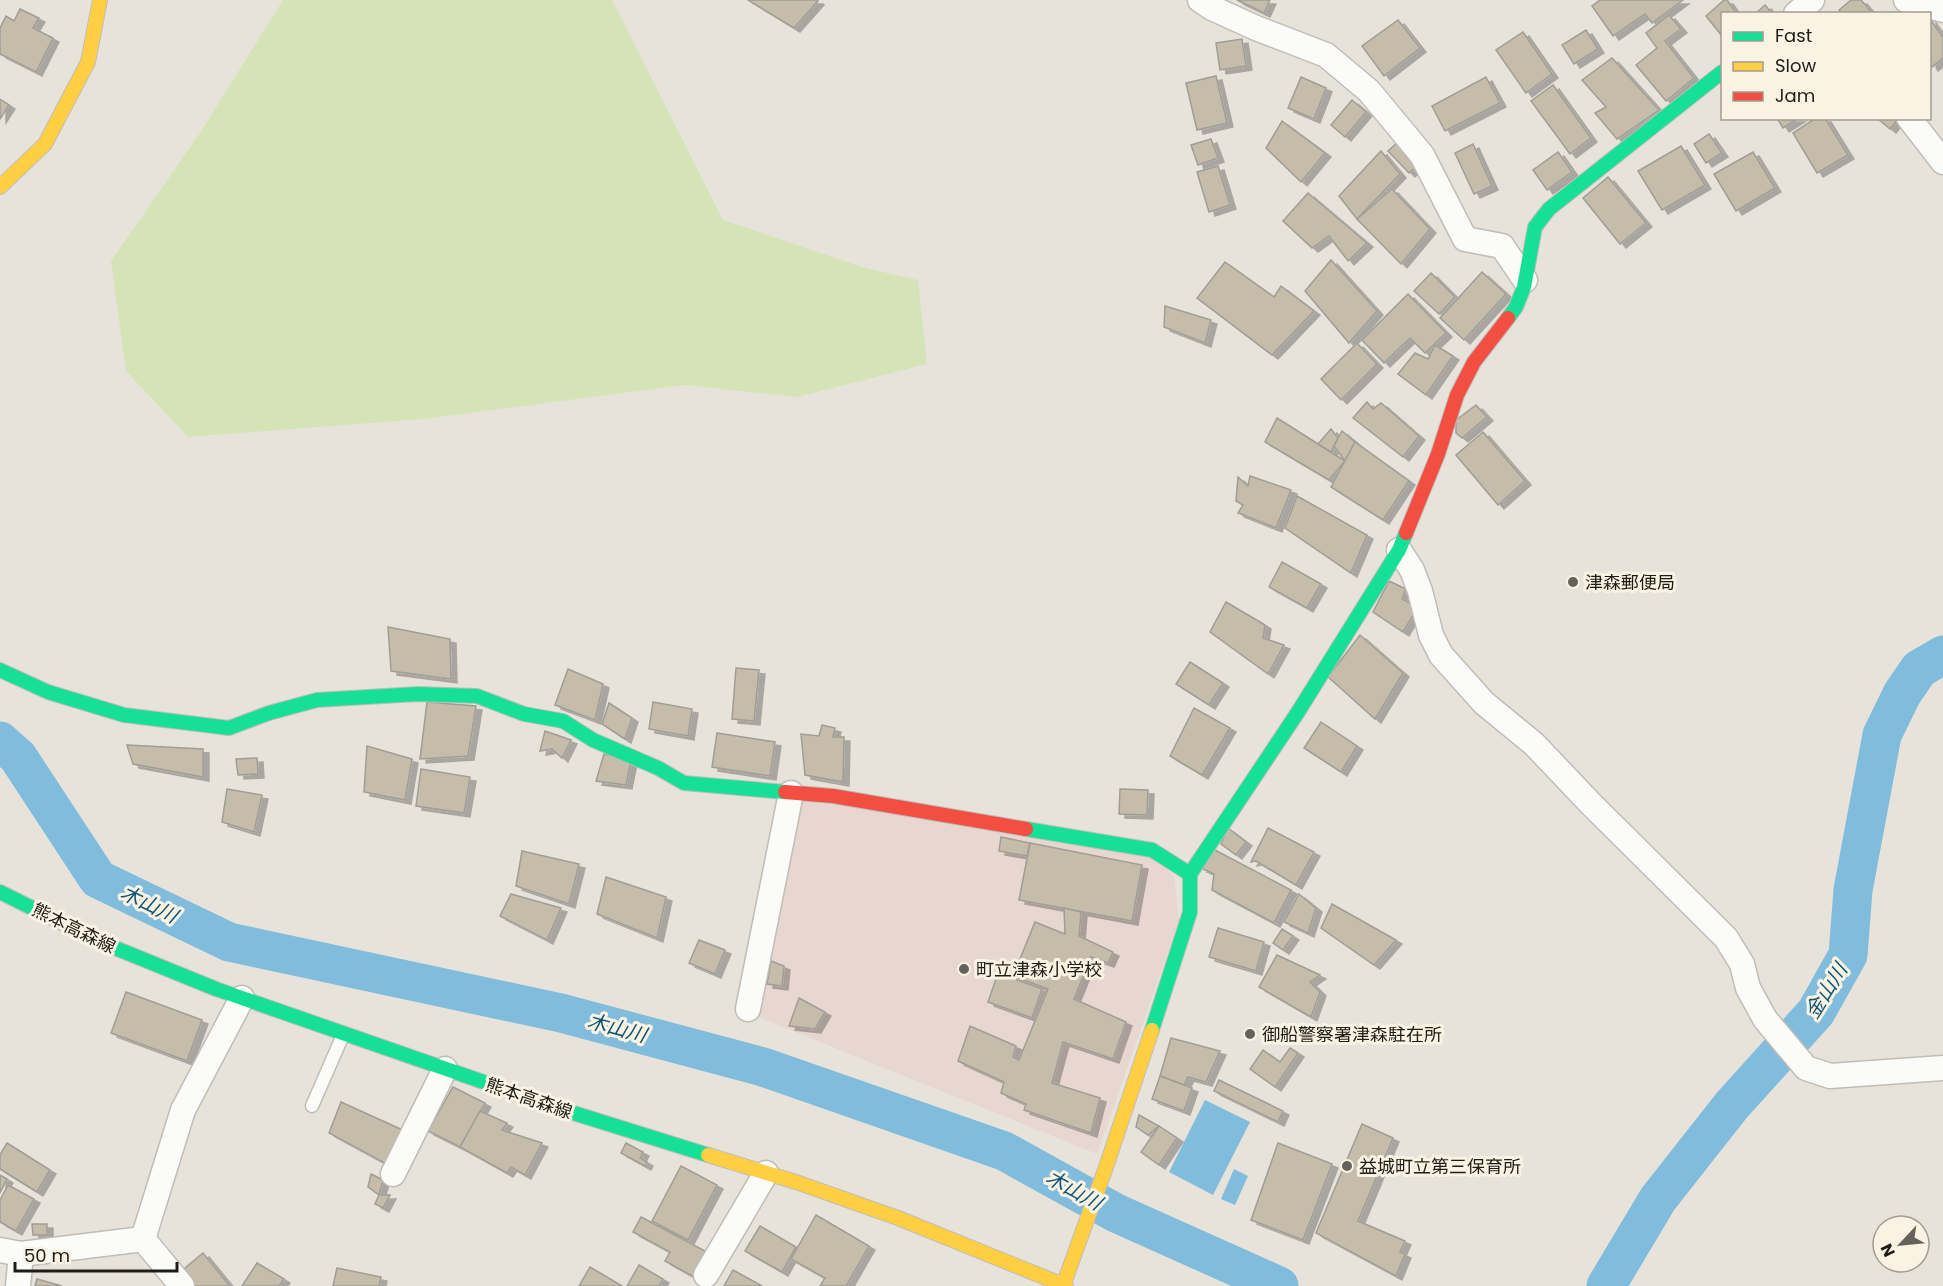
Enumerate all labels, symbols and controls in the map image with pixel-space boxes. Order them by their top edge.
legend [1721,12,1931,120]
text: Fast [1775,23,1812,48]
text: Slow [1775,53,1817,78]
text: Jam [1775,83,1815,108]
place label: 津森郵便局 [1585,570,1675,595]
marker: 津森郵便局 [1566,575,1580,589]
water label: 木山川 [116,878,184,931]
street label: 熊本高森線 [28,897,120,959]
water label: 金山川 [1798,956,1855,1024]
place label: 町立津森小学校 [976,957,1102,982]
marker: 町立津森小学校 [957,962,971,976]
water label: 木山川 [584,1007,652,1050]
place label: 御船警察署津森駐在所 [1262,1022,1442,1047]
marker: 御船警察署津森駐在所 [1243,1027,1257,1041]
street label: 熊本高森線 [482,1072,576,1124]
place label: 益城町立第三保育所 [1359,1154,1521,1179]
marker: 益城町立第三保育所 [1340,1159,1354,1173]
water label: 木山川 [1041,1163,1109,1218]
north arrow [1871,1214,1931,1274]
scale bar [15,1235,177,1273]
text: N [1875,1240,1901,1261]
text: 50 m [24,1243,70,1268]

